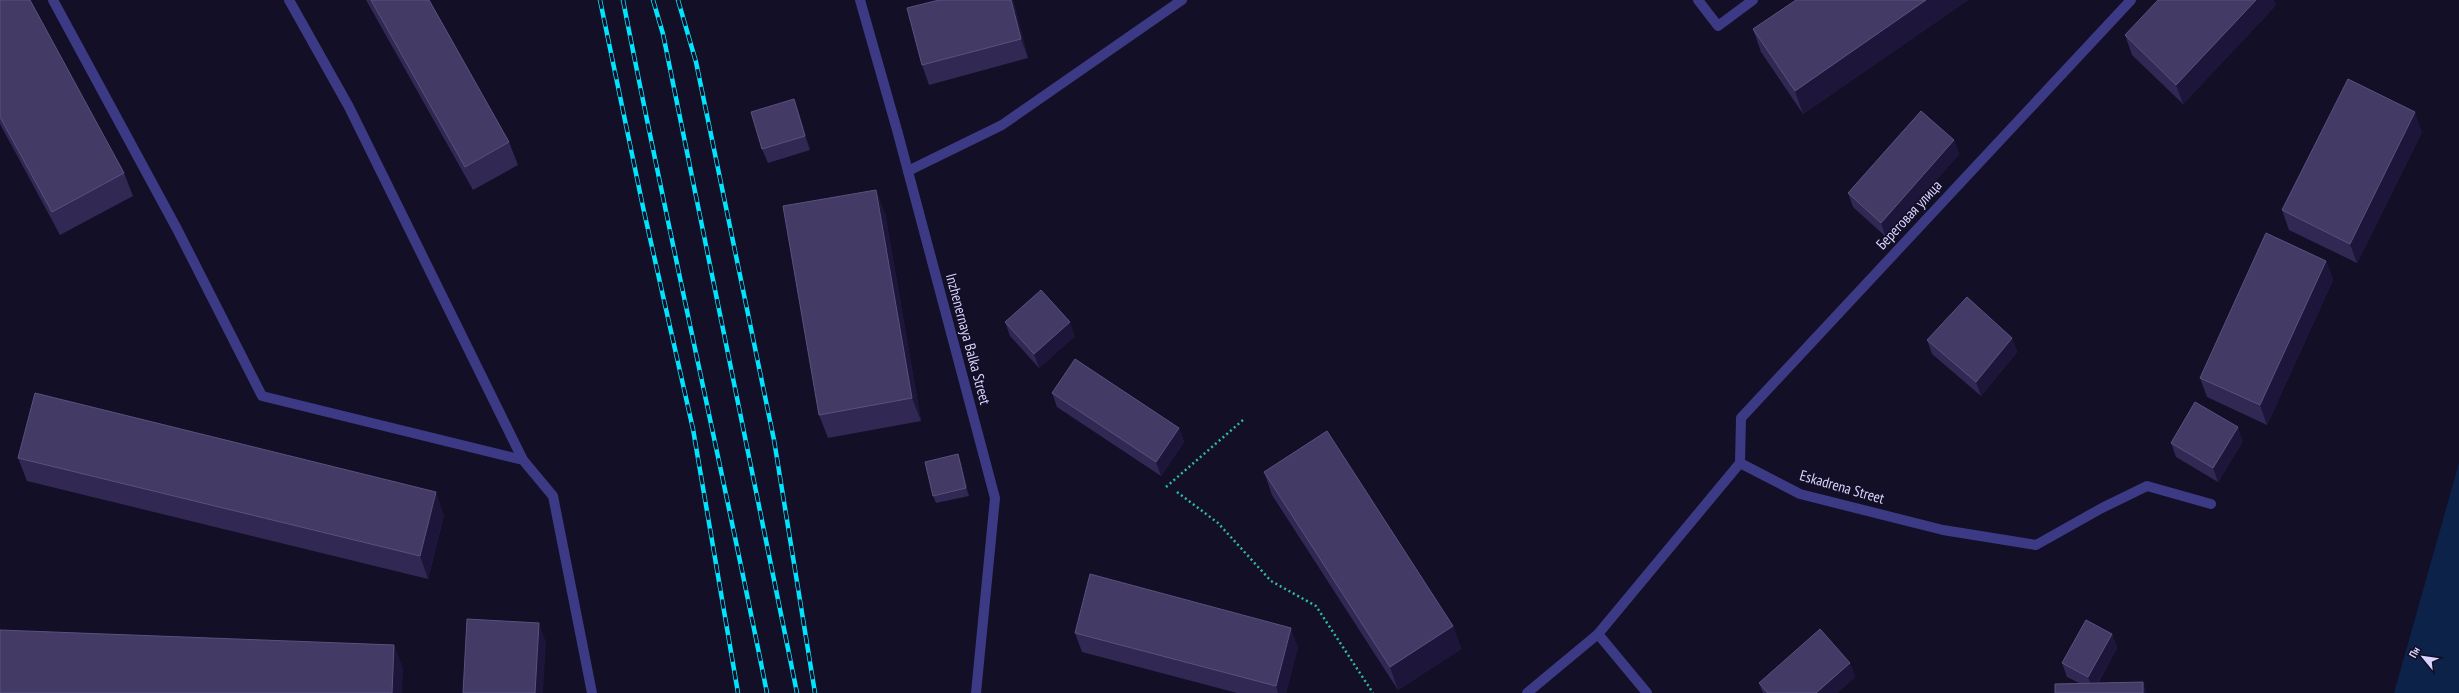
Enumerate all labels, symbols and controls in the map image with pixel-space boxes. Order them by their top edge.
street label: Береговая улица [1872,176,1946,253]
street label: Inzhenernaya Balka Street [942,271,995,407]
street label: Eskadrena Street [1798,465,1887,508]
north arrow [2403,637,2443,677]
text: Пн [2406,644,2423,660]

